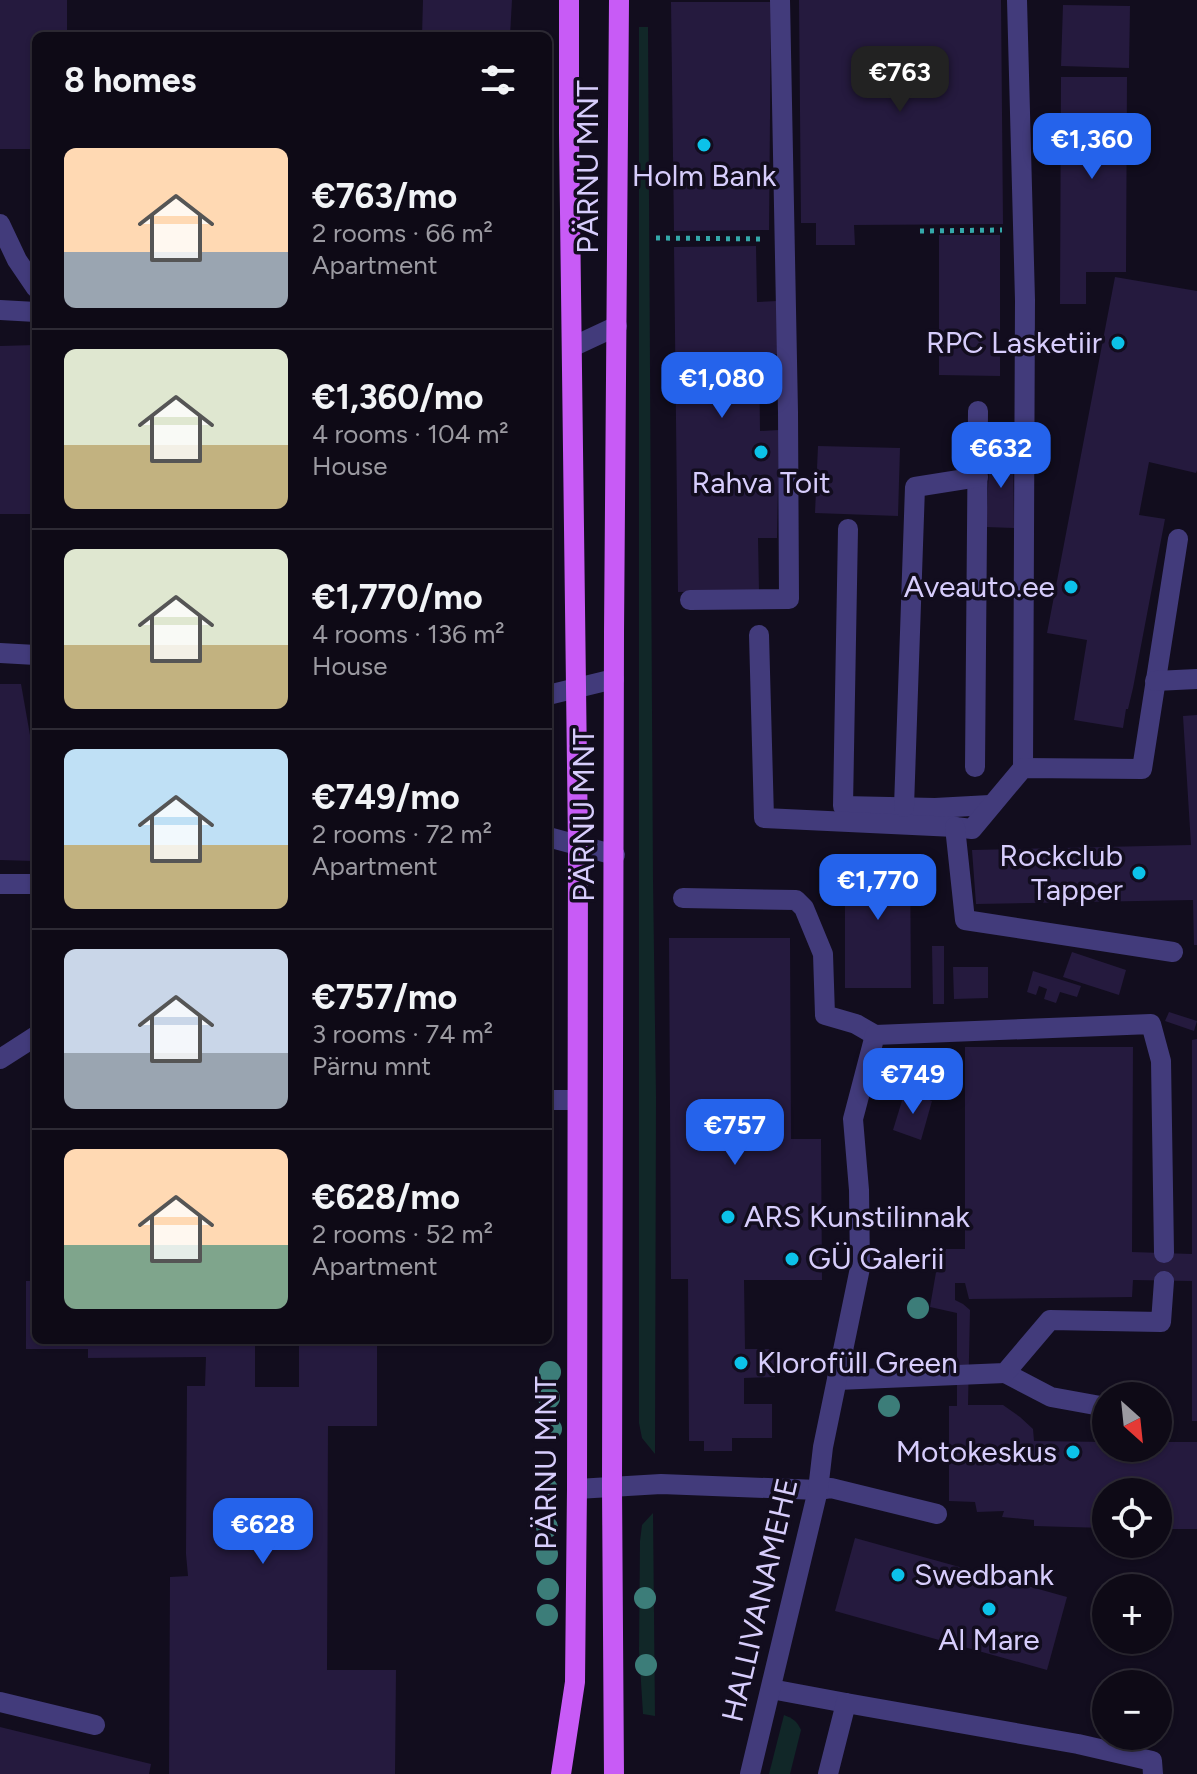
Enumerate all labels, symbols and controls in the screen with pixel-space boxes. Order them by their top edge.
pin: €763 [853,46,947,114]
text: €763 [869,56,931,88]
icon: filters [476,58,520,102]
text: 8 homes [64,60,196,101]
street label: PÄRNU MNT [569,80,606,254]
pin: €1,360 [1027,113,1157,181]
text: €1,360 [1051,123,1133,155]
marker: Holm Bank [695,136,713,154]
place label: Holm Bank [632,157,777,194]
text: €763/mo [312,176,457,217]
icon: home [128,180,224,276]
text: 2 rooms · 66 m² [312,217,493,249]
text: Apartment [312,249,438,281]
place label: RPC Lasketiir [926,324,1102,361]
marker: RPC Lasketiir [1109,334,1127,352]
pin: €1,080 [657,352,787,420]
text: €1,080 [679,362,765,394]
text: €1,360/mo [312,377,483,418]
icon: home [128,381,224,477]
text: 4 rooms · 104 m² [312,418,509,450]
pin: €632 [954,422,1048,490]
text: €632 [970,432,1032,464]
marker: Rahva Toit [752,443,770,461]
text: House [312,450,387,482]
place label: Rahva Toit [692,464,830,501]
place label: Aveauto.ee [904,568,1055,605]
text: €1,770/mo [312,577,483,618]
marker: Aveauto.ee [1062,578,1080,596]
icon: home [128,581,224,677]
text: 4 rooms · 136 m² [312,618,505,650]
text: House [312,650,387,682]
street label: PÄRNU MNT [565,728,602,902]
text: €749/mo [312,777,460,818]
icon: home [128,781,224,877]
text: 2 rooms · 72 m² [312,818,492,850]
place label: Rockclub Tapper [999,837,1123,908]
text: Apartment [312,850,438,882]
pin: €1,770 [813,854,943,922]
text: €1,770 [837,864,919,896]
marker: Rockclub Tapper [1130,864,1148,882]
text: €757/mo [312,977,457,1018]
icon: home [128,981,224,1077]
text: 3 rooms · 74 m² [312,1018,493,1050]
pin: €749 [866,1048,960,1116]
text: Pärnu mnt [312,1050,431,1082]
text: €749 [881,1058,945,1090]
pin: €757 [688,1099,782,1167]
text: €757 [704,1109,766,1141]
text: €628/mo [312,1177,460,1218]
icon: home [128,1181,224,1277]
place label: ARS Kunstilinnak [744,1198,970,1235]
marker: ARS Kunstilinnak [719,1208,737,1226]
text: 2 rooms · 52 m² [312,1218,493,1250]
place label: GÜ Galerii [808,1240,945,1277]
text: Apartment [312,1250,438,1282]
marker: GÜ Galerii [783,1250,801,1268]
place label: Klorofüll Green [757,1344,958,1381]
marker: Klorofüll Green [732,1354,750,1372]
street label: PÄRNU MNT [527,1376,564,1550]
north arrow [1092,1382,1172,1462]
map controls [1092,1382,1172,1750]
place label: Motokeskus [896,1433,1057,1470]
marker: Motokeskus [1064,1443,1082,1461]
street label: HALLIVANAMEHE [713,1474,806,1725]
button: locate [1092,1478,1172,1558]
pin: €628 [216,1498,310,1566]
text: €628 [231,1508,295,1540]
place label: Swedbank [914,1556,1054,1593]
marker: Swedbank [889,1566,907,1584]
button: + [1092,1574,1172,1654]
marker: Al Mare [980,1600,998,1618]
place label: Al Mare [938,1621,1040,1658]
button: − [1092,1670,1172,1750]

